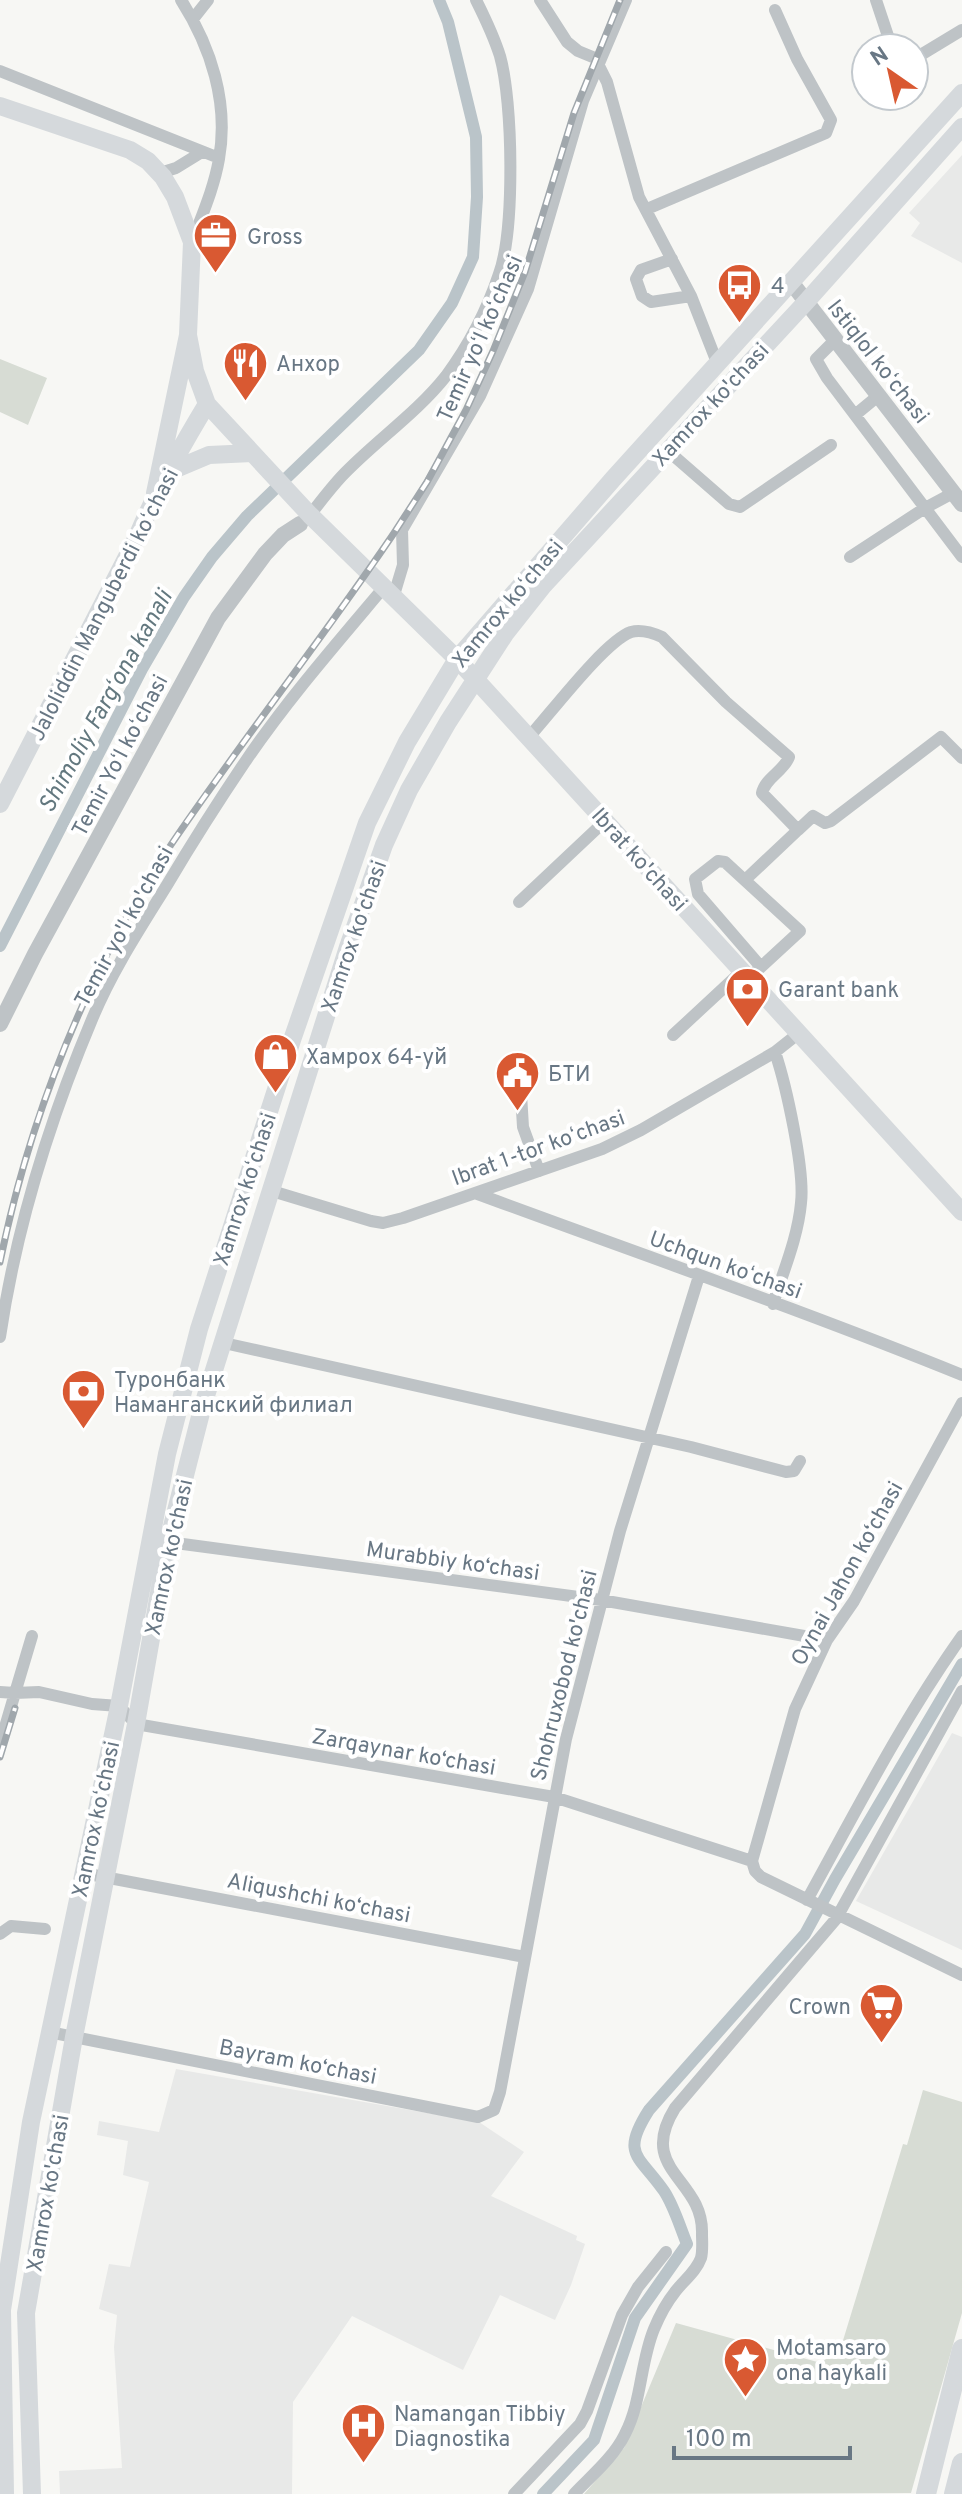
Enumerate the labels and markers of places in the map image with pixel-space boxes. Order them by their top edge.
office icon: Gross [192,212,240,275]
place label: Gross [247,225,303,252]
bus stop icon: 4 [716,261,764,324]
place label: 4 [771,274,785,301]
restaurant icon: Анхор [221,339,269,402]
place label: Анхор [276,352,340,379]
bank icon: Garant bank [723,965,771,1028]
place label: Garant bank [778,978,899,1005]
shop icon: Хамрох 64-уй [251,1032,299,1095]
place label: Хамрох 64-уй [306,1045,447,1072]
public building icon: БТИ [493,1049,541,1112]
place label: БТИ [548,1062,590,1089]
bank icon: Туронбанк Наманганский филиал [59,1368,107,1431]
place label: Туронбанк Наманганский филиал [114,1368,353,1420]
supermarket icon: Crown [858,1982,906,2045]
place label: Crown [789,1995,851,2022]
place icon: Motamsaro ona haykali [721,2336,769,2399]
place label: Motamsaro ona haykali [776,2336,887,2388]
hospital icon: Namangan Tibbiy Diagnostika [339,2402,387,2465]
place label: Namangan Tibbiy Diagnostika [394,2402,566,2454]

